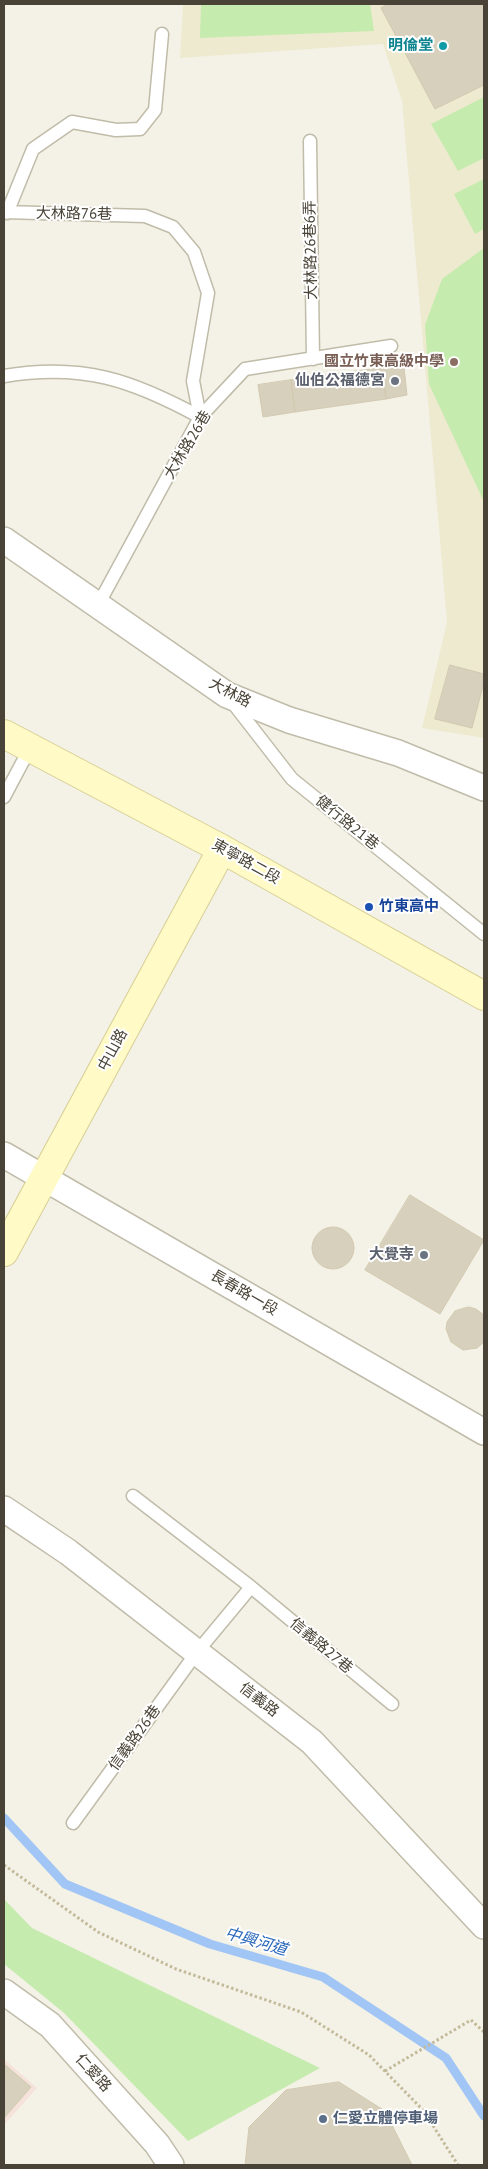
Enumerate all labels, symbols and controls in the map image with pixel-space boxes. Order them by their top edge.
place label: 明倫堂 [388,37,433,55]
marker: 明倫堂 [437,40,449,52]
street label: 大林路26巷6弄 [301,200,321,300]
street label: 大林路76巷 [36,204,112,224]
place label: 國立竹東高級中學 [324,353,444,371]
marker: 國立竹東高級中學 [448,356,460,368]
place label: 仙伯公福德宮 [295,372,385,390]
marker: 仙伯公福德宮 [389,375,401,387]
street label: 大林路26巷 [161,408,215,482]
street label: 大林路 [206,674,254,712]
street label: 健行路21巷 [312,792,382,854]
street label: 東寧路二段 [209,836,283,888]
place label: 竹東高中 [379,898,439,916]
marker: 竹東高中 [363,901,375,913]
street label: 中山路 [94,1026,132,1074]
place label: 大覺寺 [369,1246,414,1264]
marker: 大覺寺 [418,1249,430,1261]
street label: 長春路一段 [207,1266,281,1320]
street label: 信義路27巷 [286,1615,356,1677]
street label: 信義路 [236,1679,282,1721]
street label: 信義路26巷 [105,1702,165,1774]
water label: 中興河道 [223,1924,289,1960]
street label: 仁愛路 [71,2050,115,2096]
place label: 仁愛立體停車場 [333,2110,438,2128]
marker: 仁愛立體停車場 [317,2113,329,2125]

